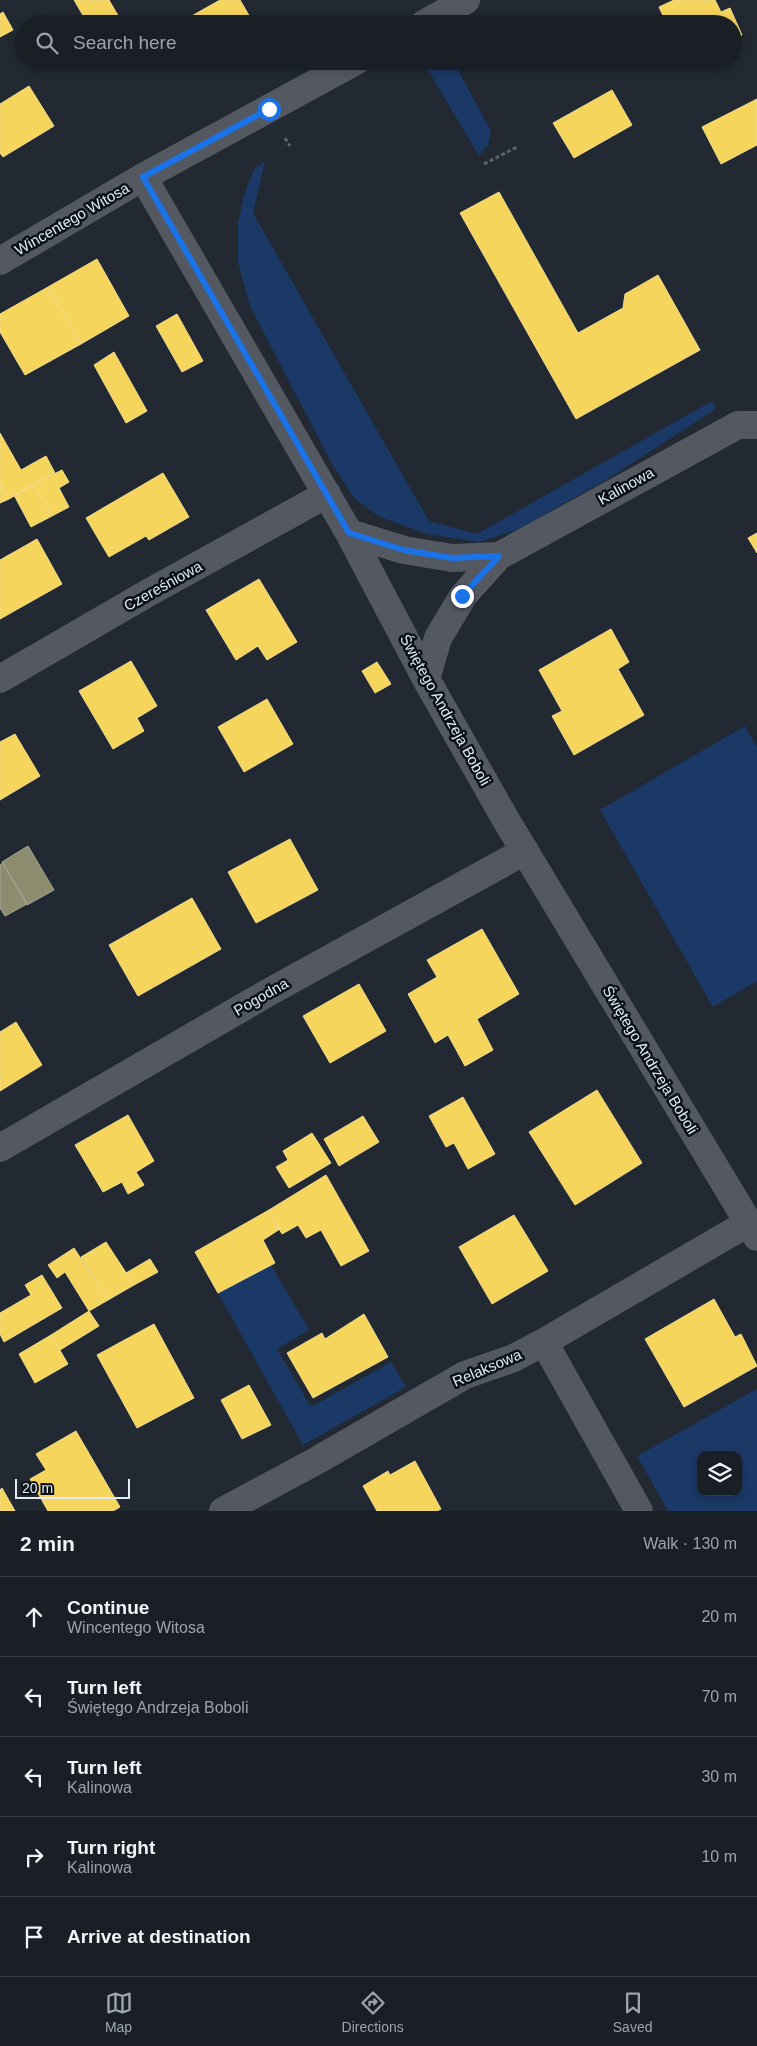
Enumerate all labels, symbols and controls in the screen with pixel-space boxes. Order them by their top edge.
search box [15,15,742,70]
icon: search [33,29,61,57]
text: Search here [73,32,177,53]
route start [258,98,281,121]
street label: Wincentego Witosa [12,179,133,258]
street label: Kalinowa [595,463,657,508]
street label: Czereśniowa [121,557,205,614]
route end [451,585,474,608]
street label: Świętego Andrzeja Boboli [397,631,494,788]
street label: Pogodna [230,974,292,1019]
street label: Świętego Andrzeja Boboli [599,982,702,1137]
street label: Relaksowa [450,1345,524,1390]
map controls [697,1451,742,1496]
button: layers [697,1451,742,1496]
scale bar [15,1476,130,1499]
text: 20 m [22,1480,53,1496]
text: 2 min [20,1532,75,1555]
text: Walk · 130 m [643,1535,737,1552]
text: Continue [67,1597,149,1618]
icon: ahead [20,1603,48,1631]
text: 20 m [701,1608,737,1625]
text: Wincentego Witosa [67,1619,205,1636]
text: Turn left [67,1677,142,1698]
icon: left [20,1683,48,1711]
text: 70 m [701,1688,737,1705]
text: Świętego Andrzeja Boboli [67,1699,248,1716]
text: Turn left [67,1757,142,1778]
icon: left [20,1763,48,1791]
text: 30 m [701,1768,737,1785]
text: Kalinowa [67,1779,132,1796]
text: Turn right [67,1837,155,1858]
icon: right [20,1843,48,1871]
text: 10 m [701,1848,737,1865]
text: Kalinowa [67,1859,132,1876]
icon: arrive [20,1923,48,1951]
text: Arrive at destination [67,1926,251,1947]
tab: Map [105,1989,133,2035]
tab: Directions [342,1989,404,2035]
tab: Saved [613,1989,652,2035]

